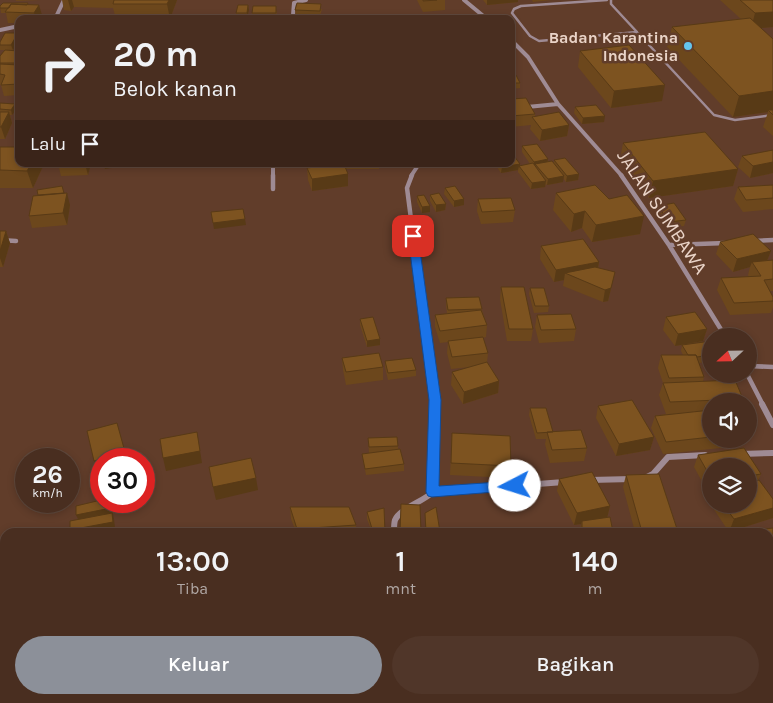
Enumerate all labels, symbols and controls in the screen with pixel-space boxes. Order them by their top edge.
place label: Badan Karantina Indonesia [549,28,678,65]
text: 20 m [113,34,198,75]
icon: right [30,35,95,100]
marker: Badan Karantina Indonesia [682,40,694,52]
text: Belok kanan [113,76,237,102]
icon: arrive [76,130,104,158]
text: Lalu [30,133,66,155]
street label: JALAN SUMBAWA [612,146,712,278]
pin [392,215,434,257]
icon: arrive [399,222,427,250]
north arrow [702,328,758,382]
map controls [702,328,757,513]
button: sound [702,393,757,448]
speed limit sign: 30 [90,448,155,513]
button: layers [702,458,757,513]
position arrow [488,459,540,511]
text: 26 [32,460,63,489]
text: km/h [32,486,63,500]
text: 13:00 [156,543,230,579]
text: 1 [395,543,406,579]
text: 140 [572,543,618,579]
text: Tiba [177,579,208,598]
text: mnt [385,579,416,598]
text: m [587,579,602,598]
button: Keluar [15,636,382,694]
button: Bagikan [392,636,759,694]

